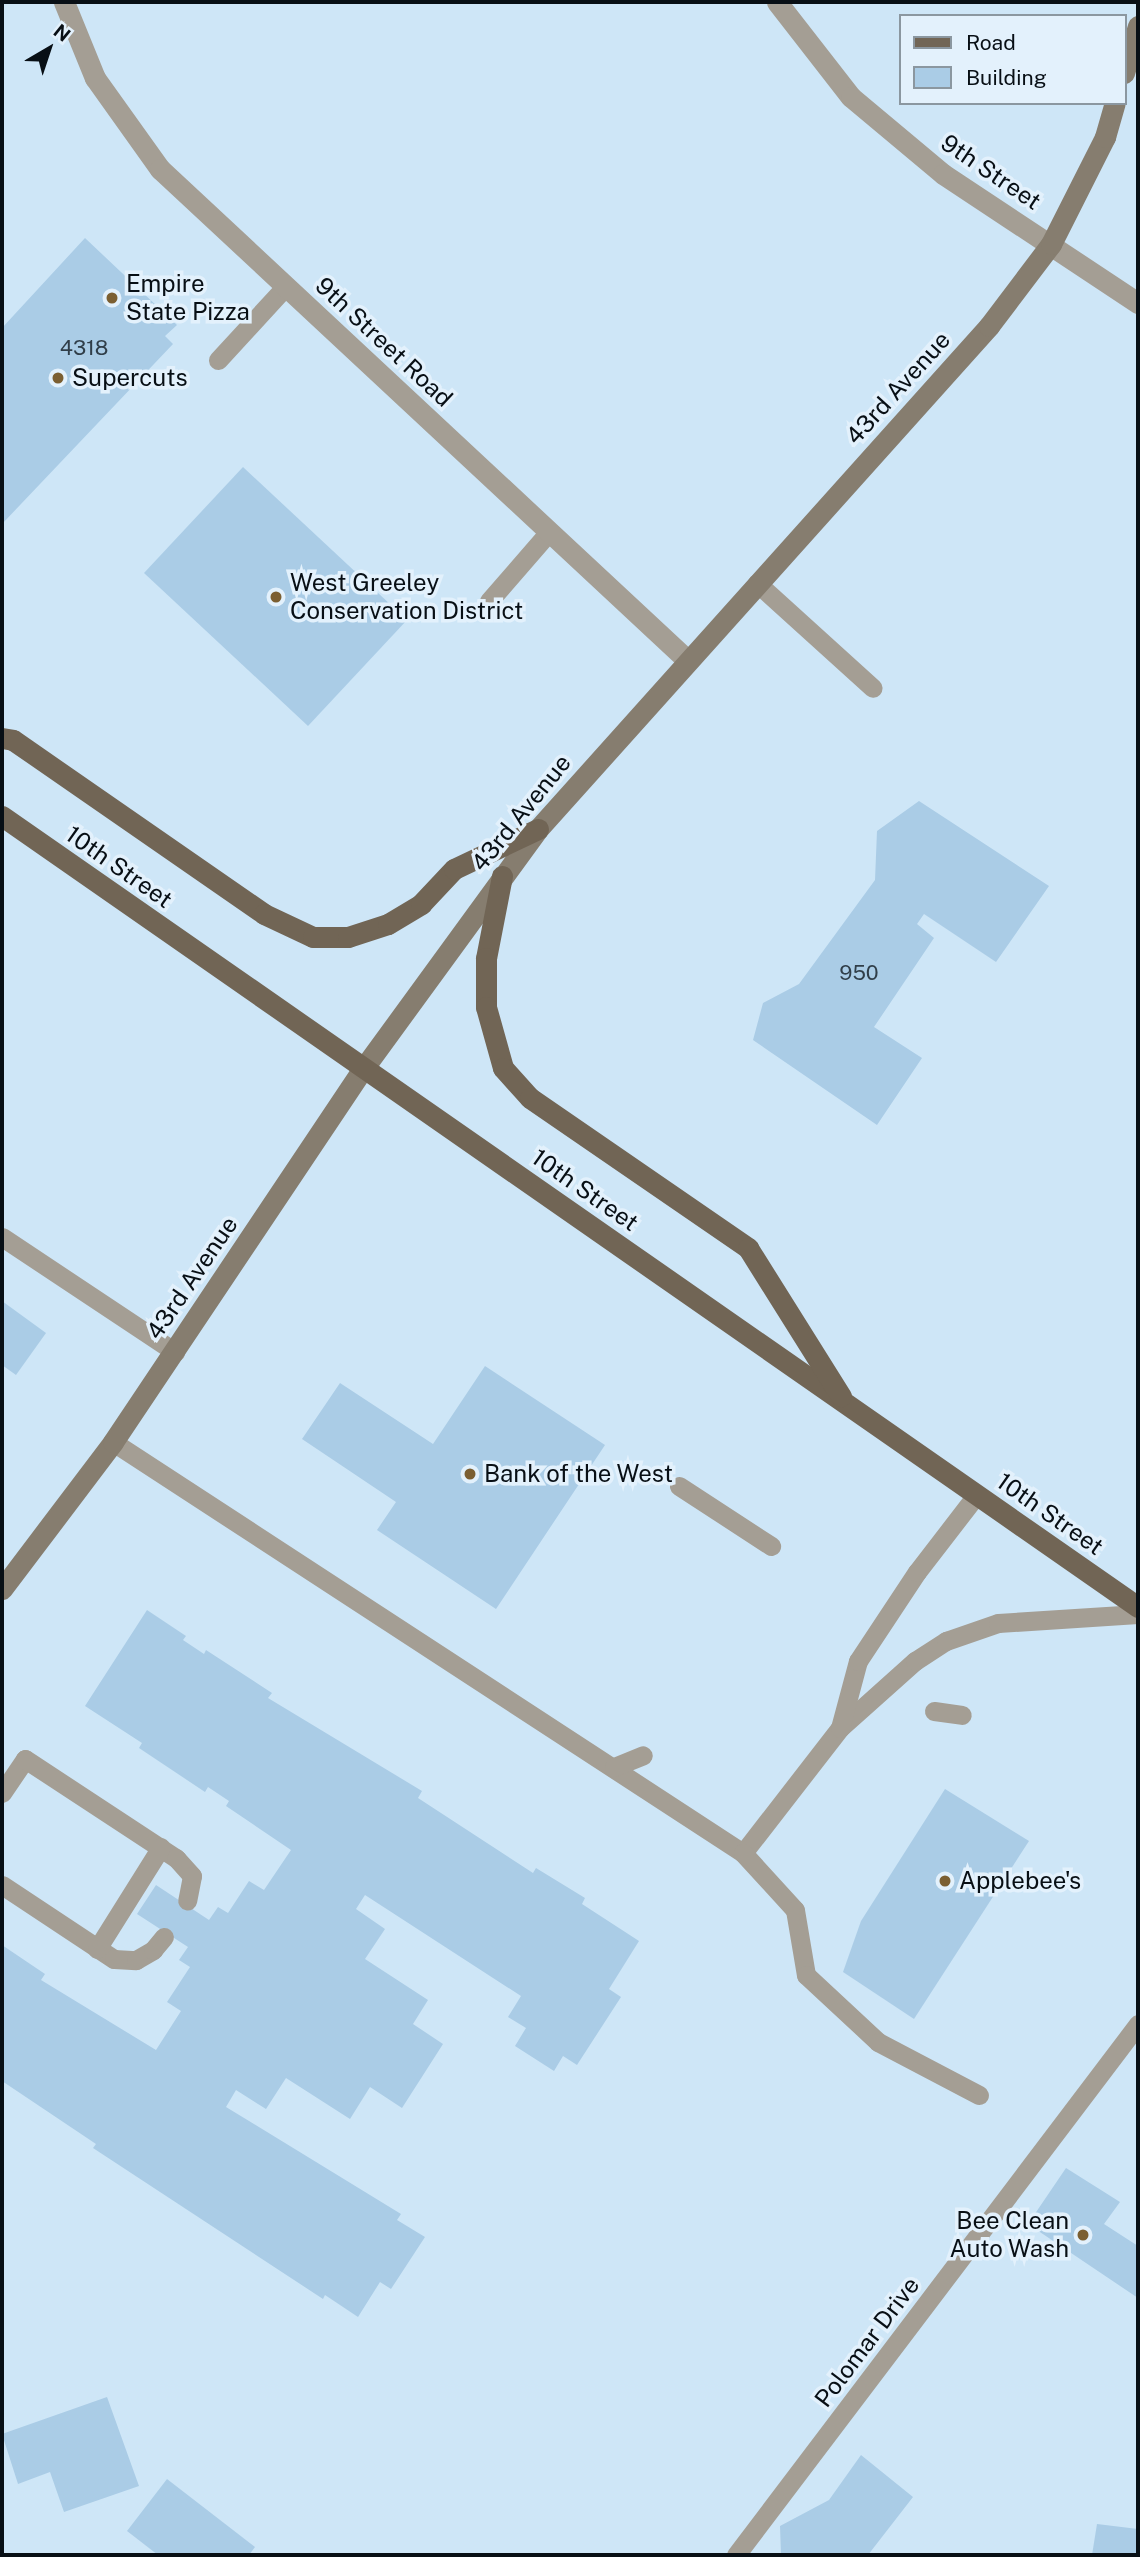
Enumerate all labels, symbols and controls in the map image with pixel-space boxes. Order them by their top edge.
north arrow [14,14,84,84]
legend [898,14,1126,105]
text: N [50,19,75,46]
text: Road [966,30,1016,55]
text: Building [966,65,1047,90]
street label: 9th Street [936,128,1046,216]
place label: Empire State Pizza [126,270,250,326]
street label: 9th Street Road [310,271,458,413]
marker: Empire State Pizza [104,290,120,306]
street label: 43rd Avenue [840,326,956,450]
house number: 4318 [60,335,108,361]
place label: Supercuts [72,364,188,392]
marker: Supercuts [50,370,66,386]
place label: West Greeley Conservation District [290,569,523,625]
marker: West Greeley Conservation District [268,589,284,605]
street label: 43rd Avenue [465,749,577,877]
street label: 10th Street [60,820,178,914]
house number: 950 [839,960,879,986]
street label: 10th Street [526,1143,644,1237]
street label: 43rd Avenue [140,1211,244,1345]
place label: Bank of the West [484,1460,674,1488]
marker: Bank of the West [462,1466,478,1482]
street label: 10th Street [991,1467,1109,1561]
place label: Applebee's [959,1867,1081,1895]
marker: Applebee's [937,1873,953,1889]
place label: Bee Clean Auto Wash [949,2207,1069,2263]
marker: Bee Clean Auto Wash [1075,2227,1091,2243]
street label: Polomar Drive [809,2271,925,2413]

